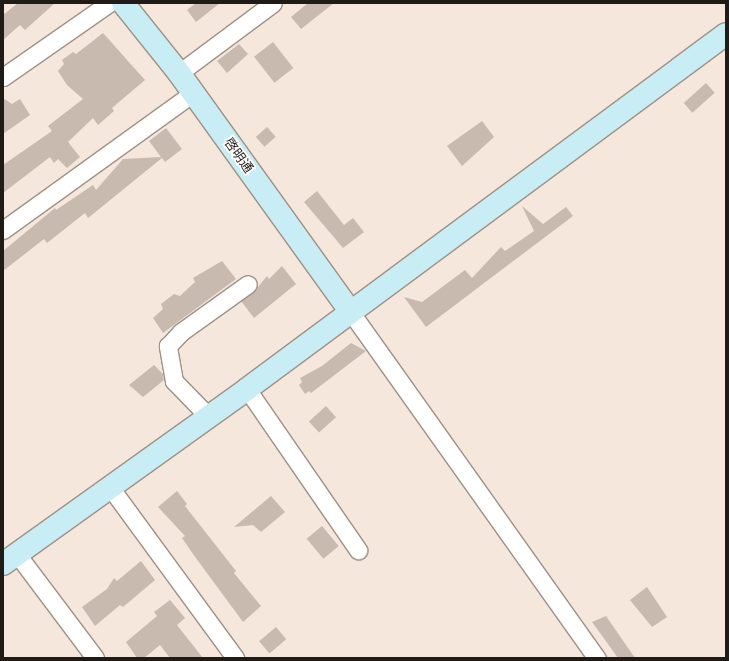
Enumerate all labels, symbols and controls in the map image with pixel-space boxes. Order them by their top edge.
street label: 啓明通 [220,136,256,176]

